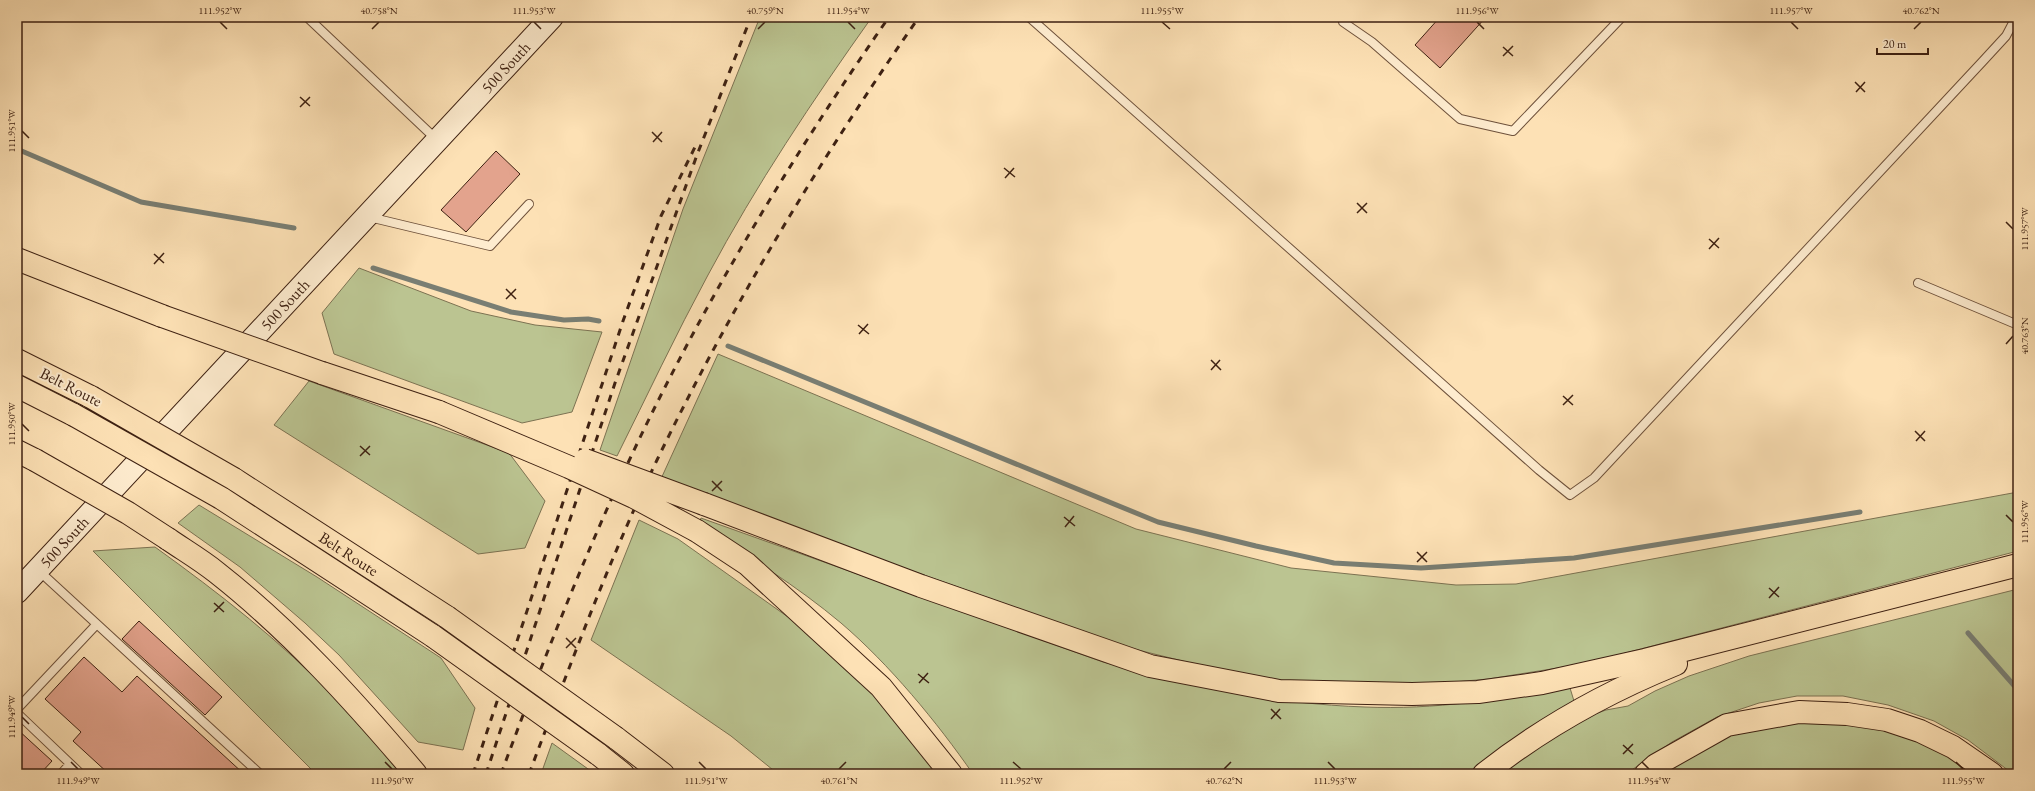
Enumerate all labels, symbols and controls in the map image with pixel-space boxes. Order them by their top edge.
text: 111.952°W [198,4,242,17]
text: 40.758°N [360,4,398,17]
text: 111.953°W [512,4,556,17]
text: 40.759°N [746,4,784,17]
text: 111.954°W [826,4,870,17]
text: 111.955°W [1140,4,1184,17]
text: 111.956°W [1455,4,1499,17]
text: 111.957°W [1769,4,1813,17]
text: 40.762°N [1902,4,1940,17]
scale bar [1877,30,1928,56]
text: 20 m [1883,36,1907,52]
street label: 500 South [476,37,535,97]
text: 111.951°W [5,109,18,153]
text: 111.957°W [2018,207,2031,251]
street label: 500 South [255,274,314,335]
text: 40.763°N [2018,317,2031,355]
street label: Belt Route [37,362,105,412]
text: 111.950°W [5,402,18,446]
text: 111.956°W [2018,500,2031,544]
street label: 500 South [35,511,93,572]
street label: Belt Route [315,527,383,580]
text: 111.949°W [5,695,18,739]
text: 111.949°W [56,774,100,787]
text: 111.950°W [370,774,414,787]
text: 111.951°W [684,774,728,787]
text: 40.761°N [820,774,858,787]
text: 111.952°W [999,774,1043,787]
text: 40.762°N [1205,774,1243,787]
text: 111.953°W [1313,774,1357,787]
text: 111.954°W [1627,774,1671,787]
text: 111.955°W [1941,774,1985,787]

